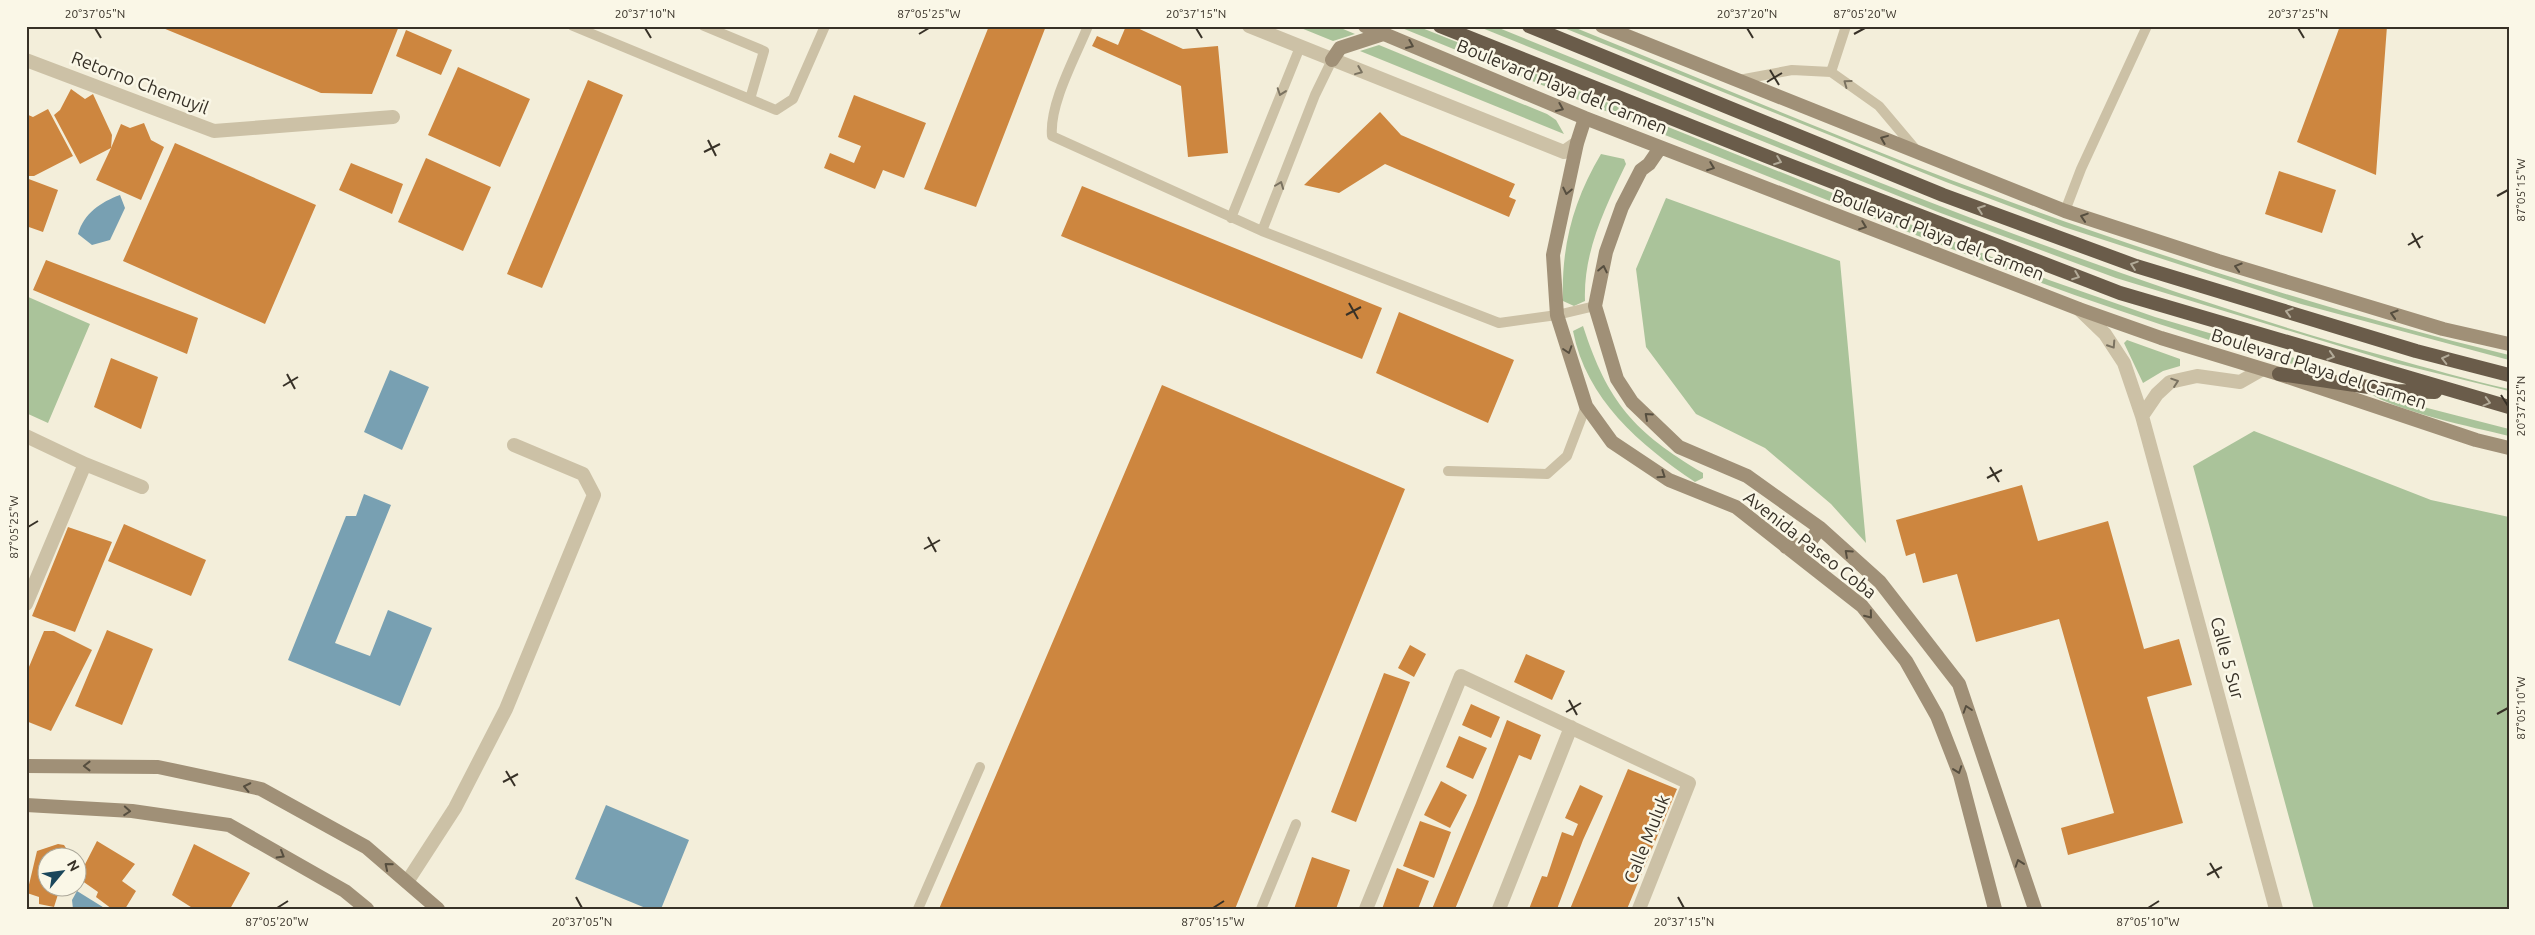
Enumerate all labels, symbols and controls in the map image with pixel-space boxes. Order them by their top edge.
text: 20°37'05"N [65,7,125,20]
text: 20°37'10"N [615,7,675,20]
text: 87°05'25"W [897,7,961,20]
text: 20°37'15"N [1166,7,1226,20]
text: 20°37'20"N [1717,7,1777,20]
text: 87°05'20"W [1833,7,1897,20]
text: 20°37'25"N [2268,7,2328,20]
street label: Boulevard Playa del Carmen [1454,35,1671,138]
one-way arrow [1405,38,1414,49]
street label: Retorno Chemuyil [69,47,212,118]
one-way arrow [1354,65,1363,75]
one-way arrow [1843,80,1853,89]
one-way arrow [1277,87,1287,96]
one-way arrow [1555,101,1564,112]
one-way arrow [1880,135,1888,145]
one-way arrow [1773,155,1781,165]
text: 87°05'15"W [2514,158,2527,222]
one-way arrow [1706,161,1715,172]
one-way arrow [1273,181,1284,190]
street label: Boulevard Playa del Carmen [1830,184,2047,284]
one-way arrow [1562,187,1572,195]
one-way arrow [1977,205,1986,215]
one-way arrow [2080,213,2088,223]
one-way arrow [1858,220,1866,230]
one-way arrow [2130,260,2138,270]
one-way arrow [2235,262,2243,272]
one-way arrow [1597,265,1607,273]
one-way arrow [2072,270,2080,280]
one-way arrow [2285,308,2293,318]
one-way arrow [2390,309,2399,319]
street label: Boulevard Playa del Carmen [2209,324,2430,412]
one-way arrow [2106,339,2115,348]
one-way arrow [1562,346,1572,354]
one-way arrow [2327,351,2335,361]
one-way arrow [2440,354,2449,365]
text: 20°37'25"N [2514,376,2527,436]
one-way arrow [2170,378,2179,388]
one-way arrow [2483,396,2491,406]
one-way arrow [1644,413,1653,422]
one-way arrow [1656,469,1665,478]
street label: Avenida Paseo Coba [1741,486,1881,602]
text: 87°05'25"W [7,495,20,559]
one-way arrow [1845,550,1854,559]
one-way arrow [1863,609,1872,619]
street label: Calle 5 Sur [2207,614,2249,701]
text: 87°05'10"W [2514,676,2527,740]
one-way arrow [1963,705,1973,713]
one-way arrow [83,761,91,772]
one-way arrow [1952,765,1962,774]
one-way arrow [243,782,252,792]
street label: Calle Muluk [1619,791,1673,886]
one-way arrow [124,805,132,816]
north arrow [38,848,88,898]
one-way arrow [276,848,285,858]
text: N [64,857,83,874]
one-way arrow [2015,859,2025,867]
one-way arrow [384,863,393,872]
text: 87°05'20"W [245,915,309,928]
text: 20°37'05"N [552,915,612,928]
text: 87°05'15"W [1181,915,1245,928]
text: 20°37'15"N [1654,915,1714,928]
text: 87°05'10"W [2116,915,2180,928]

